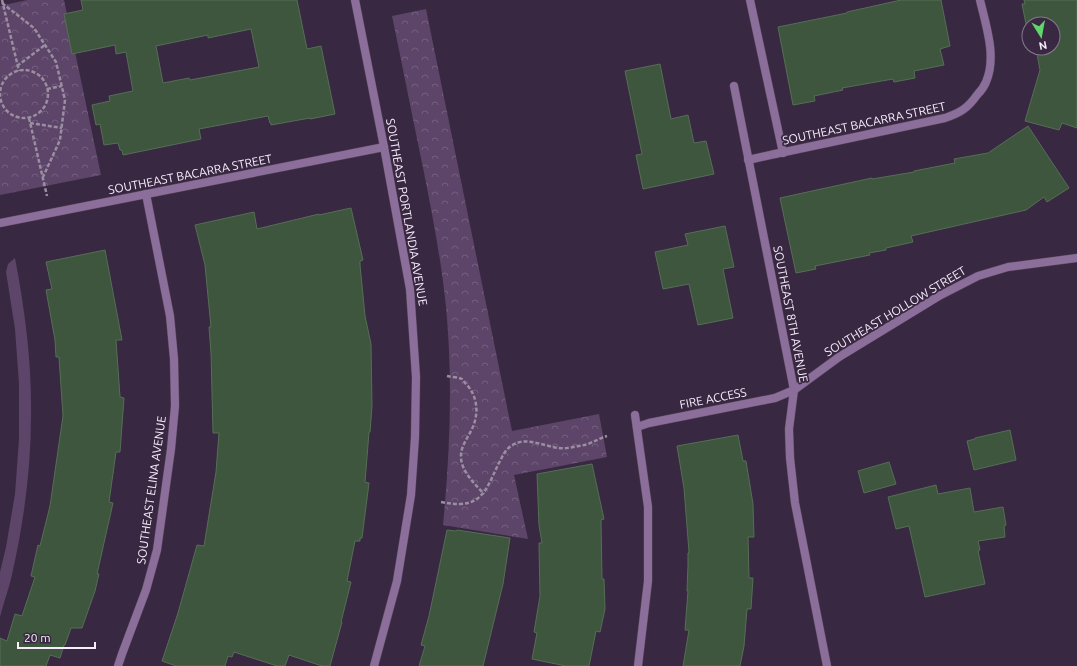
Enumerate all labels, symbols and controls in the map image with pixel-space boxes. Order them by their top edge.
north arrow [1021,16,1061,56]
text: N [1038,39,1048,52]
street label: SOUTHEAST BACARRA STREET [781,99,947,147]
street label: SOUTHEAST PORTLANDIA AVENUE [384,117,430,307]
street label: SOUTHEAST BACARRA STREET [107,152,273,196]
street label: SOUTHEAST 8TH AVENUE [771,245,811,384]
street label: SOUTHEAST HOLLOW STREET [822,263,968,358]
street label: FIRE ACCESS [678,385,748,411]
street label: SOUTHEAST ELINA AVENUE [134,415,168,565]
scale bar [18,624,95,650]
text: 20 m [24,631,51,644]

